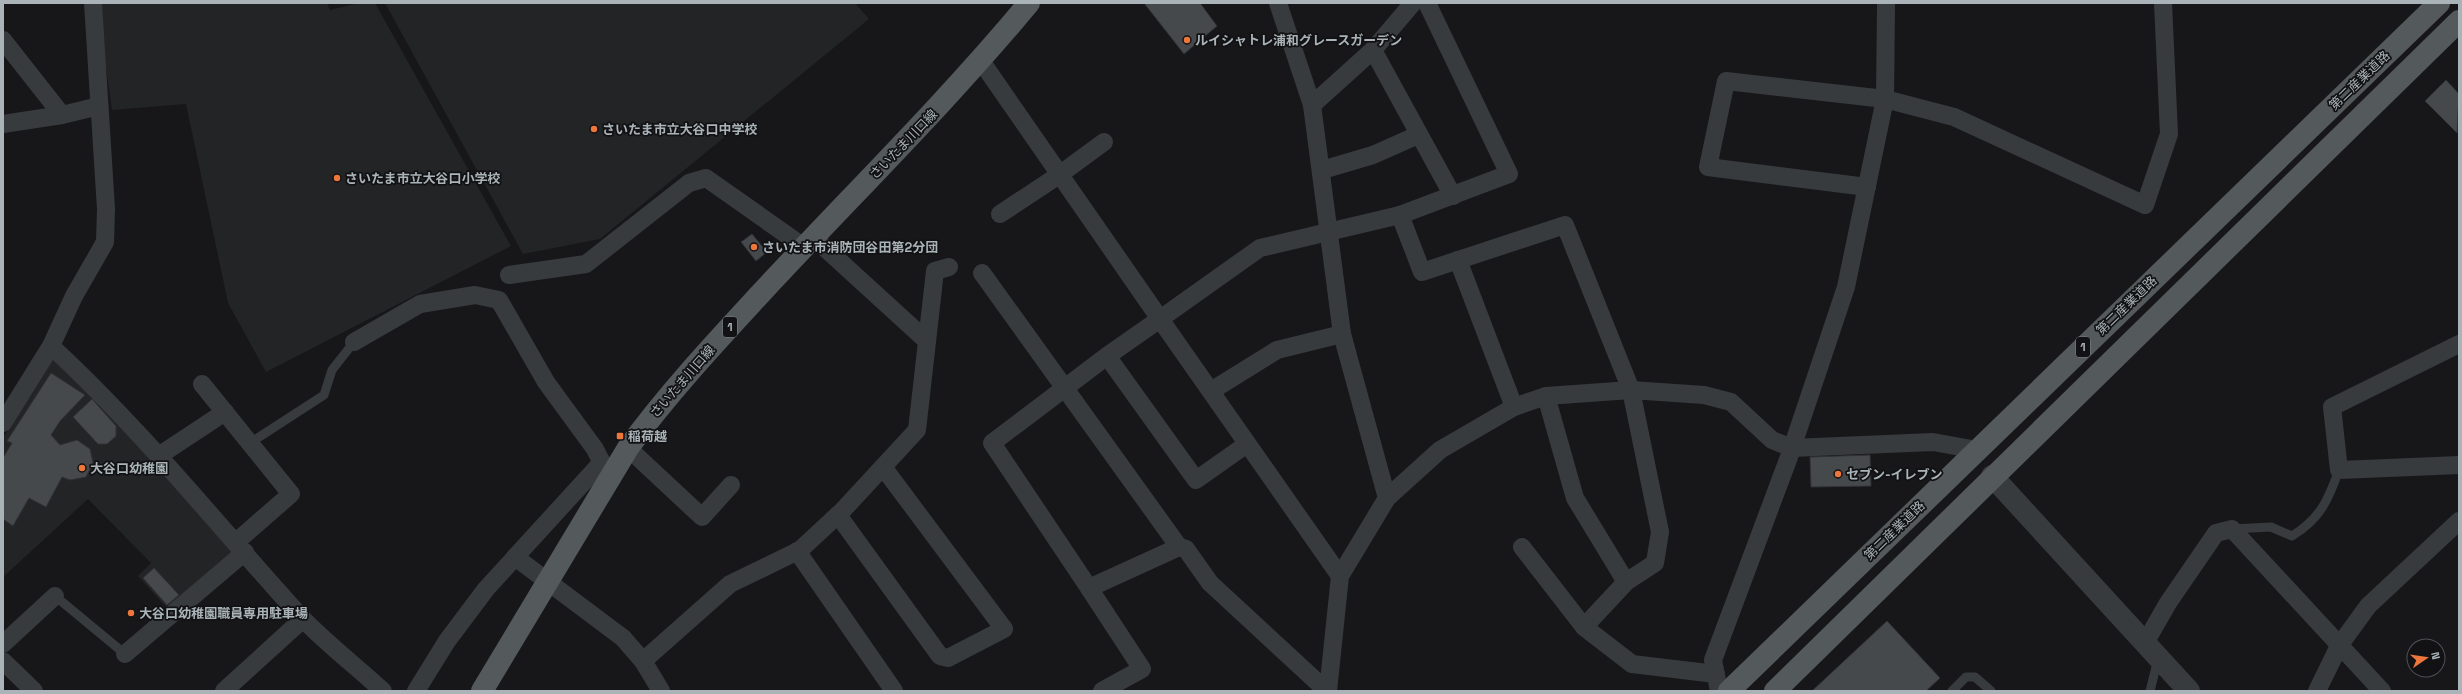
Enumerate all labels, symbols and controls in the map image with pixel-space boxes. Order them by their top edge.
place label: ルイシャトレ浦和グレースガーデン [1195,32,1402,49]
marker: ルイシャトレ浦和グレースガーデン [1182,35,1192,45]
street label: 第二産業道路 [2325,47,2393,114]
street label: さいたま川口線 [866,106,941,183]
place label: さいたま市立大谷口中学校 [602,121,758,138]
marker: さいたま市立大谷口中学校 [589,124,599,134]
place label: さいたま市立大谷口小学校 [345,170,501,187]
marker: さいたま市立大谷口小学校 [332,173,342,183]
place label: さいたま市消防団谷田第2分団 [762,239,938,256]
marker: さいたま市消防団谷田第2分団 [749,242,759,252]
street label: 第二産業道路 [2092,272,2160,339]
road number: 1 [723,317,737,337]
road number: 1 [2076,337,2090,357]
street label: さいたま川口線 [646,342,719,421]
place label: 稲荷越 [628,428,667,445]
marker: 稲荷越 [615,431,625,441]
place label: 大谷口幼稚園 [90,460,168,477]
marker: 大谷口幼稚園 [77,463,87,473]
place label: セブン-イレブン [1846,466,1943,483]
marker: セブン-イレブン [1833,469,1843,479]
street label: 第二産業道路 [1860,497,1928,564]
place label: 大谷口幼稚園職員専用駐車場 [139,605,308,622]
marker: 大谷口幼稚園職員専用駐車場 [126,608,136,618]
north arrow [2406,638,2446,678]
text: N [2428,651,2443,661]

